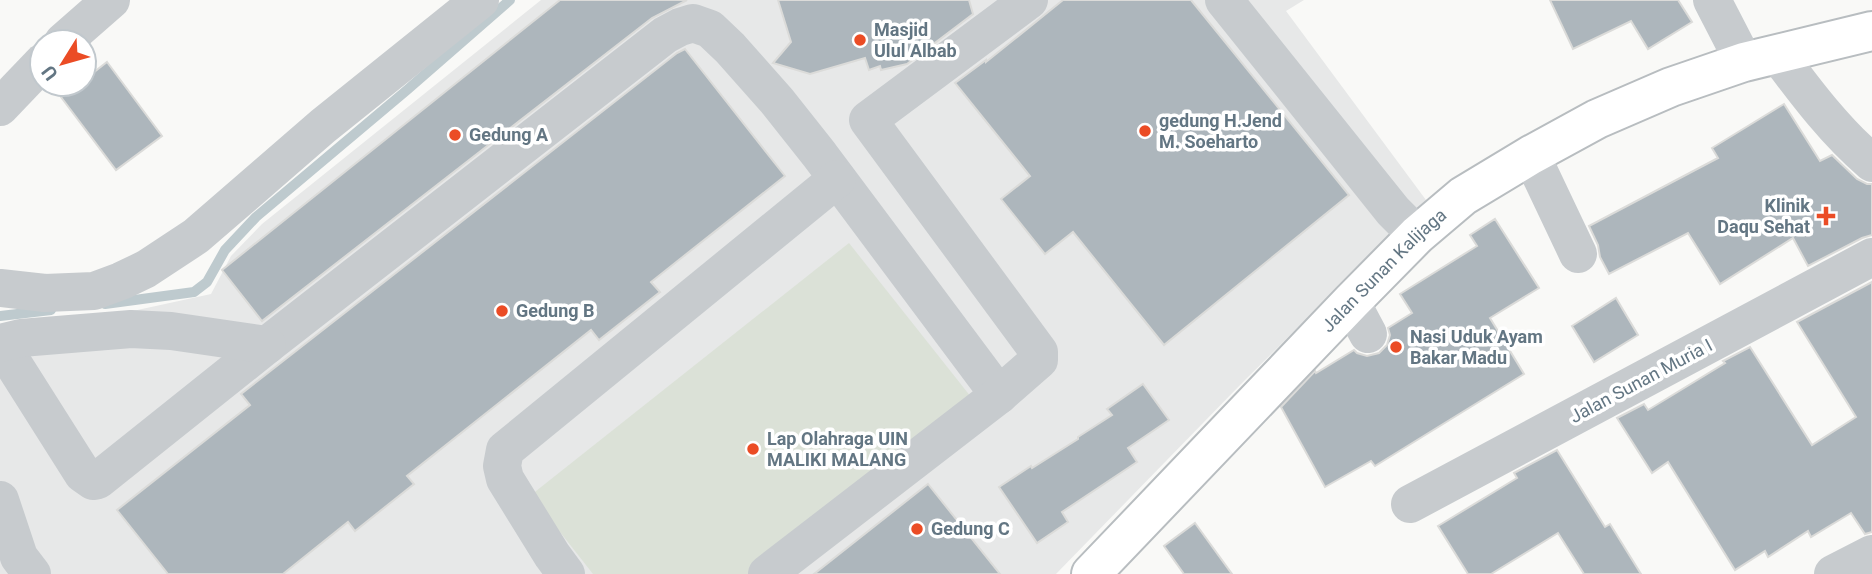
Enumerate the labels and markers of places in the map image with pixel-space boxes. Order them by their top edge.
place label: Masjid Ulul Albab [874,19,957,61]
marker: Masjid Ulul Albab [852,32,868,48]
place label: gedung H.Jend M. Soeharto [1159,110,1282,152]
marker: gedung H.Jend M. Soeharto [1137,123,1153,139]
place label: Gedung A [469,124,549,145]
marker: Gedung A [447,127,463,143]
place label: Klinik Daqu Sehat [1717,195,1810,237]
marker: Klinik Daqu Sehat [1816,206,1836,226]
place label: Gedung B [516,300,595,321]
marker: Gedung B [494,303,510,319]
place label: Nasi Uduk Ayam Bakar Madu [1410,326,1543,368]
marker: Nasi Uduk Ayam Bakar Madu [1388,339,1404,355]
place label: Lap Olahraga UIN MALIKI MALANG [767,428,908,470]
marker: Lap Olahraga UIN MALIKI MALANG [745,441,761,457]
place label: Gedung C [931,518,1010,539]
marker: Gedung C [909,521,925,537]

